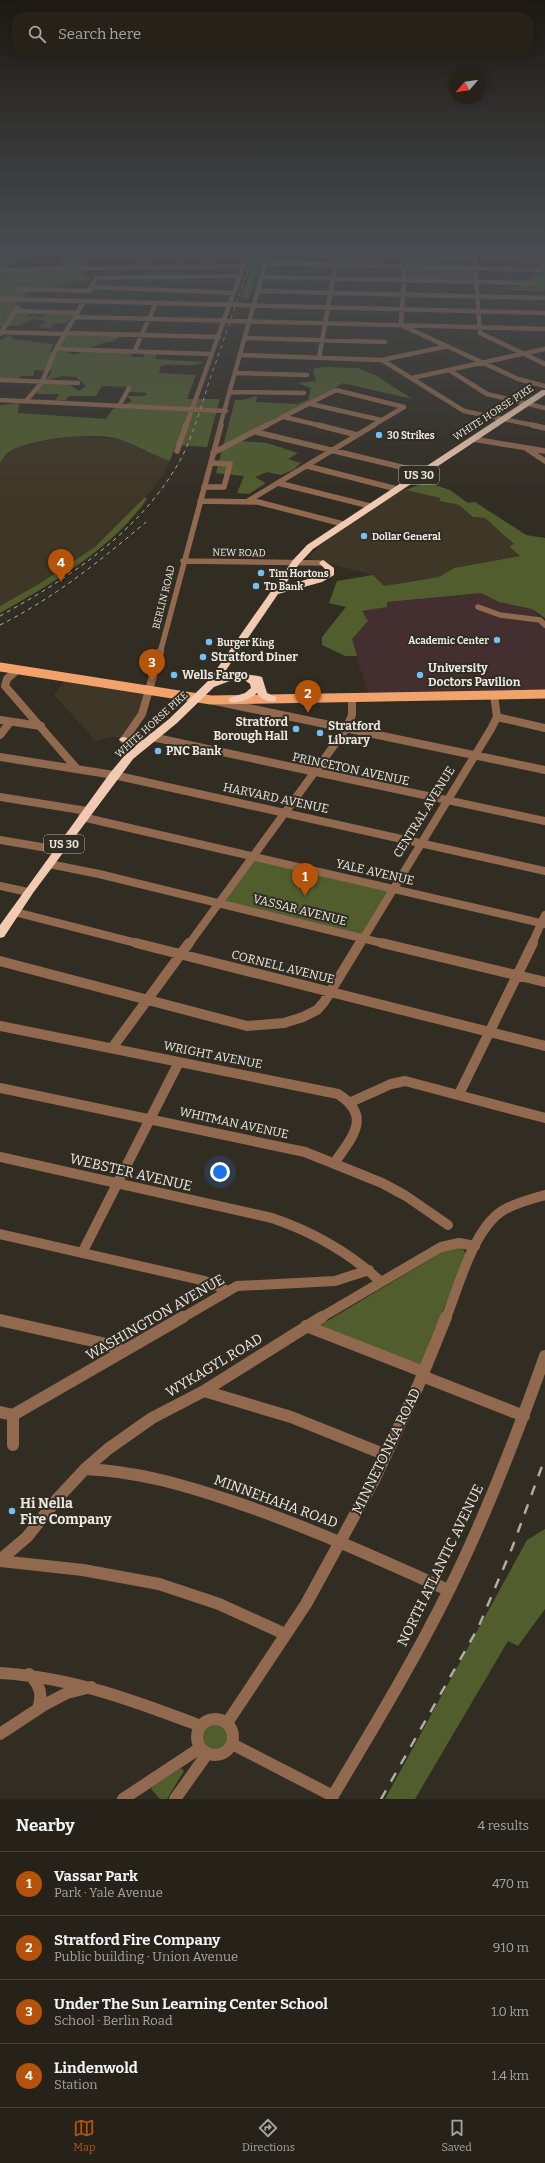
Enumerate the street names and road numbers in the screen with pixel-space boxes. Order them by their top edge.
street label: WHITE HORSE PIKE [451,382,536,443]
road number: US 30 [399,466,439,484]
street label: NEW ROAD [212,547,266,559]
street label: BERLIN ROAD [150,564,178,630]
street label: WHITE HORSE PIKE [113,689,190,760]
street label: PRINCETON AVENUE [291,750,411,788]
street label: CENTRAL AVENUE [390,764,458,860]
street label: HARVARD AVENUE [222,780,330,816]
road number: US 30 [44,835,84,853]
street label: YALE AVENUE [334,856,416,888]
street label: VASSAR AVENUE [252,892,348,928]
street label: CORNELL AVENUE [230,947,336,987]
street label: WRIGHT AVENUE [162,1039,264,1071]
street label: WHITMAN AVENUE [178,1105,290,1141]
street label: WEBSTER AVENUE [68,1150,194,1195]
street label: WASHINGTON AVENUE [83,1271,228,1364]
street label: WYKAGYL ROAD [163,1330,266,1401]
street label: MINNETONKA ROAD [349,1385,424,1517]
street label: MINNEHAHA ROAD [212,1471,340,1532]
street label: NORTH ATLANTIC AVENUE [394,1481,487,1649]

